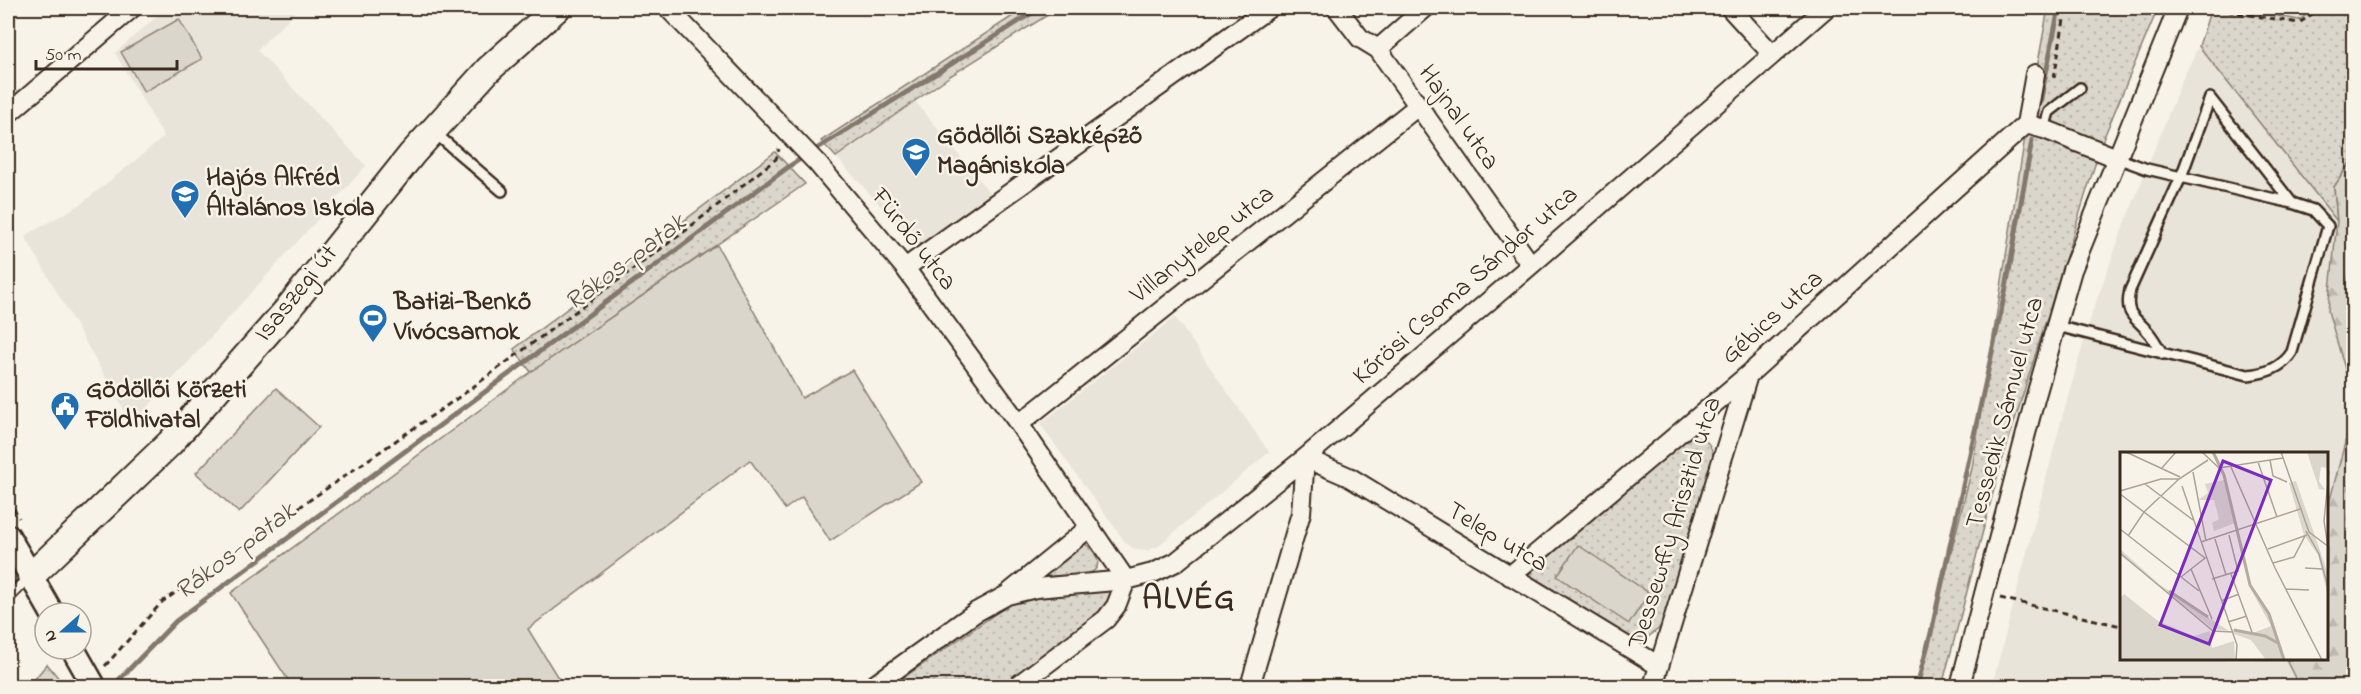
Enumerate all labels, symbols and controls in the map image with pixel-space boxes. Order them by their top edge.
scale bar [36,33,177,71]
text: 50 m [45,43,82,69]
street label: Hajnal utca [1408,57,1508,179]
place label: Gödöllői Szakképző Magániskola [937,118,1142,187]
school or university icon: Gödöllői Szakképző Magániskola [900,136,932,178]
place label: Hajós Alfréd Általános Iskola [206,160,375,228]
street label: Villanytelep utca [1122,176,1283,314]
street label: Kőrösi Csoma Sándor utca [1345,177,1587,395]
school or university icon: Hajós Alfréd Általános Iskola [169,178,201,220]
street label: Fürdő utca [860,180,965,300]
water label: Rákos-patak [557,204,696,322]
street label: Isaszegi út [246,237,348,351]
street label: Gébics utca [1713,261,1833,375]
place label: Batizi-Benkő Vívócsarnok [393,284,531,352]
street label: Tessedik Sámuel utca [1957,293,2055,533]
sports icon: Batizi-Benkő Vívócsarnok [357,302,389,344]
place label: Gödöllői Körzeti Földhivatal [84,372,247,440]
public building icon: Gödöllői Körzeti Földhivatal [49,390,81,432]
street label: Dessewffy Arisztid utca [1619,392,1732,655]
inset map [2120,452,2328,661]
water label: Rákos-patak [167,493,306,611]
street label: Telep utca [1439,493,1555,583]
district label: ALVÉG [1142,577,1236,624]
north arrow [33,601,93,661]
text: N [38,626,64,645]

